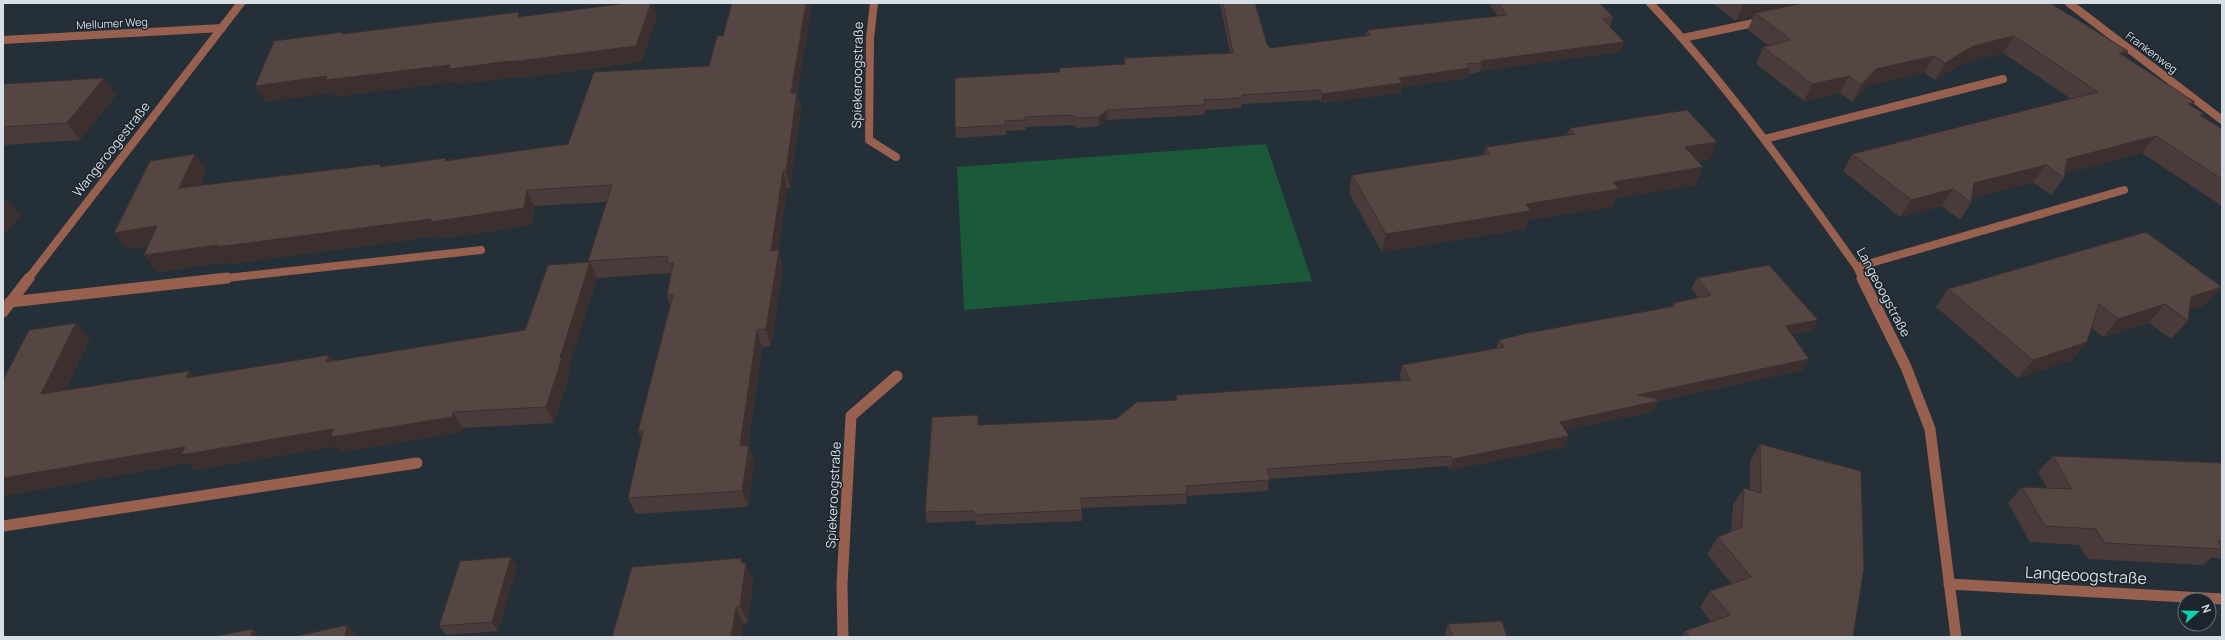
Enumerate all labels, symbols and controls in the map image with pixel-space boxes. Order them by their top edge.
street label: Mellumer Weg [76,14,148,32]
street label: Spiekeroogstraße [847,21,867,129]
street label: Frankenweg [2123,28,2181,76]
street label: Wangeroogestraße [68,97,154,200]
street label: Langeoogstraße [1853,244,1915,340]
street label: Spiekeroogstraße [821,441,845,549]
street label: Langeoogstraße [2025,561,2147,589]
north arrow [2177,592,2217,632]
text: N [2198,602,2215,615]

